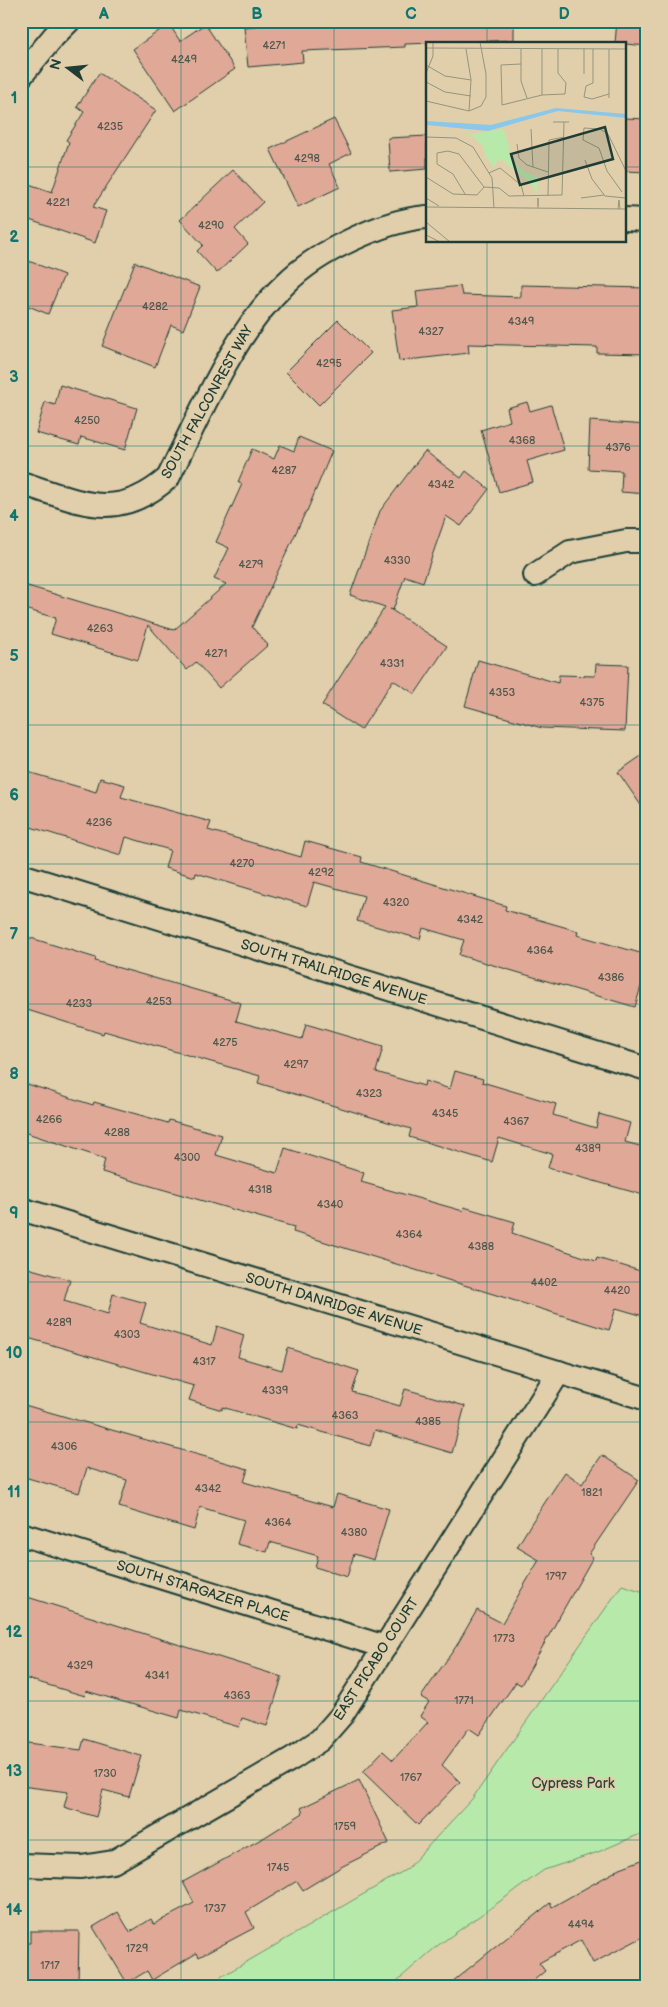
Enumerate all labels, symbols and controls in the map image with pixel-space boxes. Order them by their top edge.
text: A [98,5,109,24]
text: B [251,5,263,24]
text: C [405,5,417,24]
text: D [558,5,570,24]
house number: 4271 [263,39,285,52]
north arrow [42,42,92,92]
inset map [426,42,626,242]
house number: 4249 [171,53,197,66]
text: N [46,57,66,72]
text: 1 [11,89,17,108]
house number: 4235 [97,120,123,133]
house number: 4298 [294,152,320,165]
house number: 4221 [46,196,70,209]
house number: 4290 [198,219,225,232]
text: 2 [9,228,19,247]
house number: 4282 [142,300,169,313]
house number: 4349 [508,315,534,328]
street label: SOUTH FALCONREST WAY [158,322,257,482]
house number: 4327 [418,325,444,338]
house number: 4295 [316,357,342,370]
text: 3 [9,368,19,387]
house number: 4250 [74,414,101,427]
house number: 4368 [509,434,535,447]
house number: 4376 [605,441,631,454]
house number: 4287 [271,464,297,477]
house number: 4342 [428,478,455,491]
text: 4 [9,507,19,526]
house number: 4330 [384,554,411,567]
house number: 4279 [239,558,263,571]
house number: 4263 [87,622,114,635]
text: 5 [9,647,19,666]
house number: 4271 [205,647,227,660]
house number: 4331 [380,657,404,670]
house number: 4353 [489,686,516,699]
house number: 4375 [579,696,605,709]
text: 6 [9,786,19,805]
house number: 4236 [86,816,113,829]
house number: 4270 [229,857,255,870]
house number: 4292 [308,866,335,879]
house number: 4320 [383,896,410,909]
house number: 4342 [457,913,484,926]
text: 7 [10,925,19,944]
street label: SOUTH TRAILRIDGE AVENUE [239,936,429,1008]
house number: 4364 [527,944,554,957]
house number: 4386 [598,971,625,984]
house number: 4253 [146,995,172,1008]
house number: 4233 [66,997,92,1010]
house number: 4275 [213,1036,237,1049]
house number: 4297 [284,1058,309,1071]
text: 8 [9,1065,19,1084]
house number: 4323 [356,1087,382,1100]
house number: 4345 [432,1107,458,1120]
house number: 4266 [36,1113,63,1126]
house number: 4367 [503,1115,529,1128]
house number: 4288 [104,1126,130,1139]
house number: 4389 [575,1142,601,1155]
house number: 4300 [174,1151,201,1164]
house number: 4318 [248,1183,272,1196]
house number: 4340 [317,1198,344,1211]
text: 9 [9,1204,19,1223]
house number: 4364 [396,1228,423,1241]
house number: 4388 [468,1240,494,1253]
street label: SOUTH DANRIDGE AVENUE [244,1269,424,1339]
house number: 4402 [531,1276,558,1289]
house number: 4420 [604,1284,631,1297]
house number: 4289 [46,1316,72,1329]
house number: 4303 [114,1328,141,1341]
text: 10 [6,1344,22,1363]
house number: 4317 [192,1355,216,1368]
house number: 4339 [262,1384,288,1397]
house number: 4363 [332,1409,359,1422]
house number: 4385 [415,1415,441,1428]
house number: 4306 [51,1440,78,1453]
house number: 4342 [195,1482,222,1495]
text: 11 [7,1483,21,1502]
house number: 1821 [581,1486,603,1499]
house number: 4364 [265,1516,292,1529]
house number: 4380 [341,1526,368,1539]
street label: SOUTH STARGAZER PLACE [115,1557,291,1625]
house number: 1797 [545,1570,567,1583]
street label: EAST PICABO COURT [330,1594,422,1724]
text: 12 [6,1623,23,1642]
house number: 1773 [493,1632,515,1645]
house number: 4329 [67,1659,93,1672]
house number: 4341 [145,1669,169,1682]
house number: 4363 [224,1689,251,1702]
house number: 1771 [454,1694,474,1707]
text: 13 [6,1762,22,1781]
house number: 1730 [94,1767,117,1780]
house number: 1767 [400,1771,422,1784]
park label: Cypress Park [531,1775,615,1792]
house number: 1759 [334,1820,356,1833]
house number: 1745 [267,1861,289,1874]
text: 14 [6,1901,23,1920]
house number: 1737 [204,1902,227,1915]
house number: 4494 [568,1918,595,1931]
house number: 1729 [126,1942,148,1955]
house number: 1717 [40,1959,60,1972]

